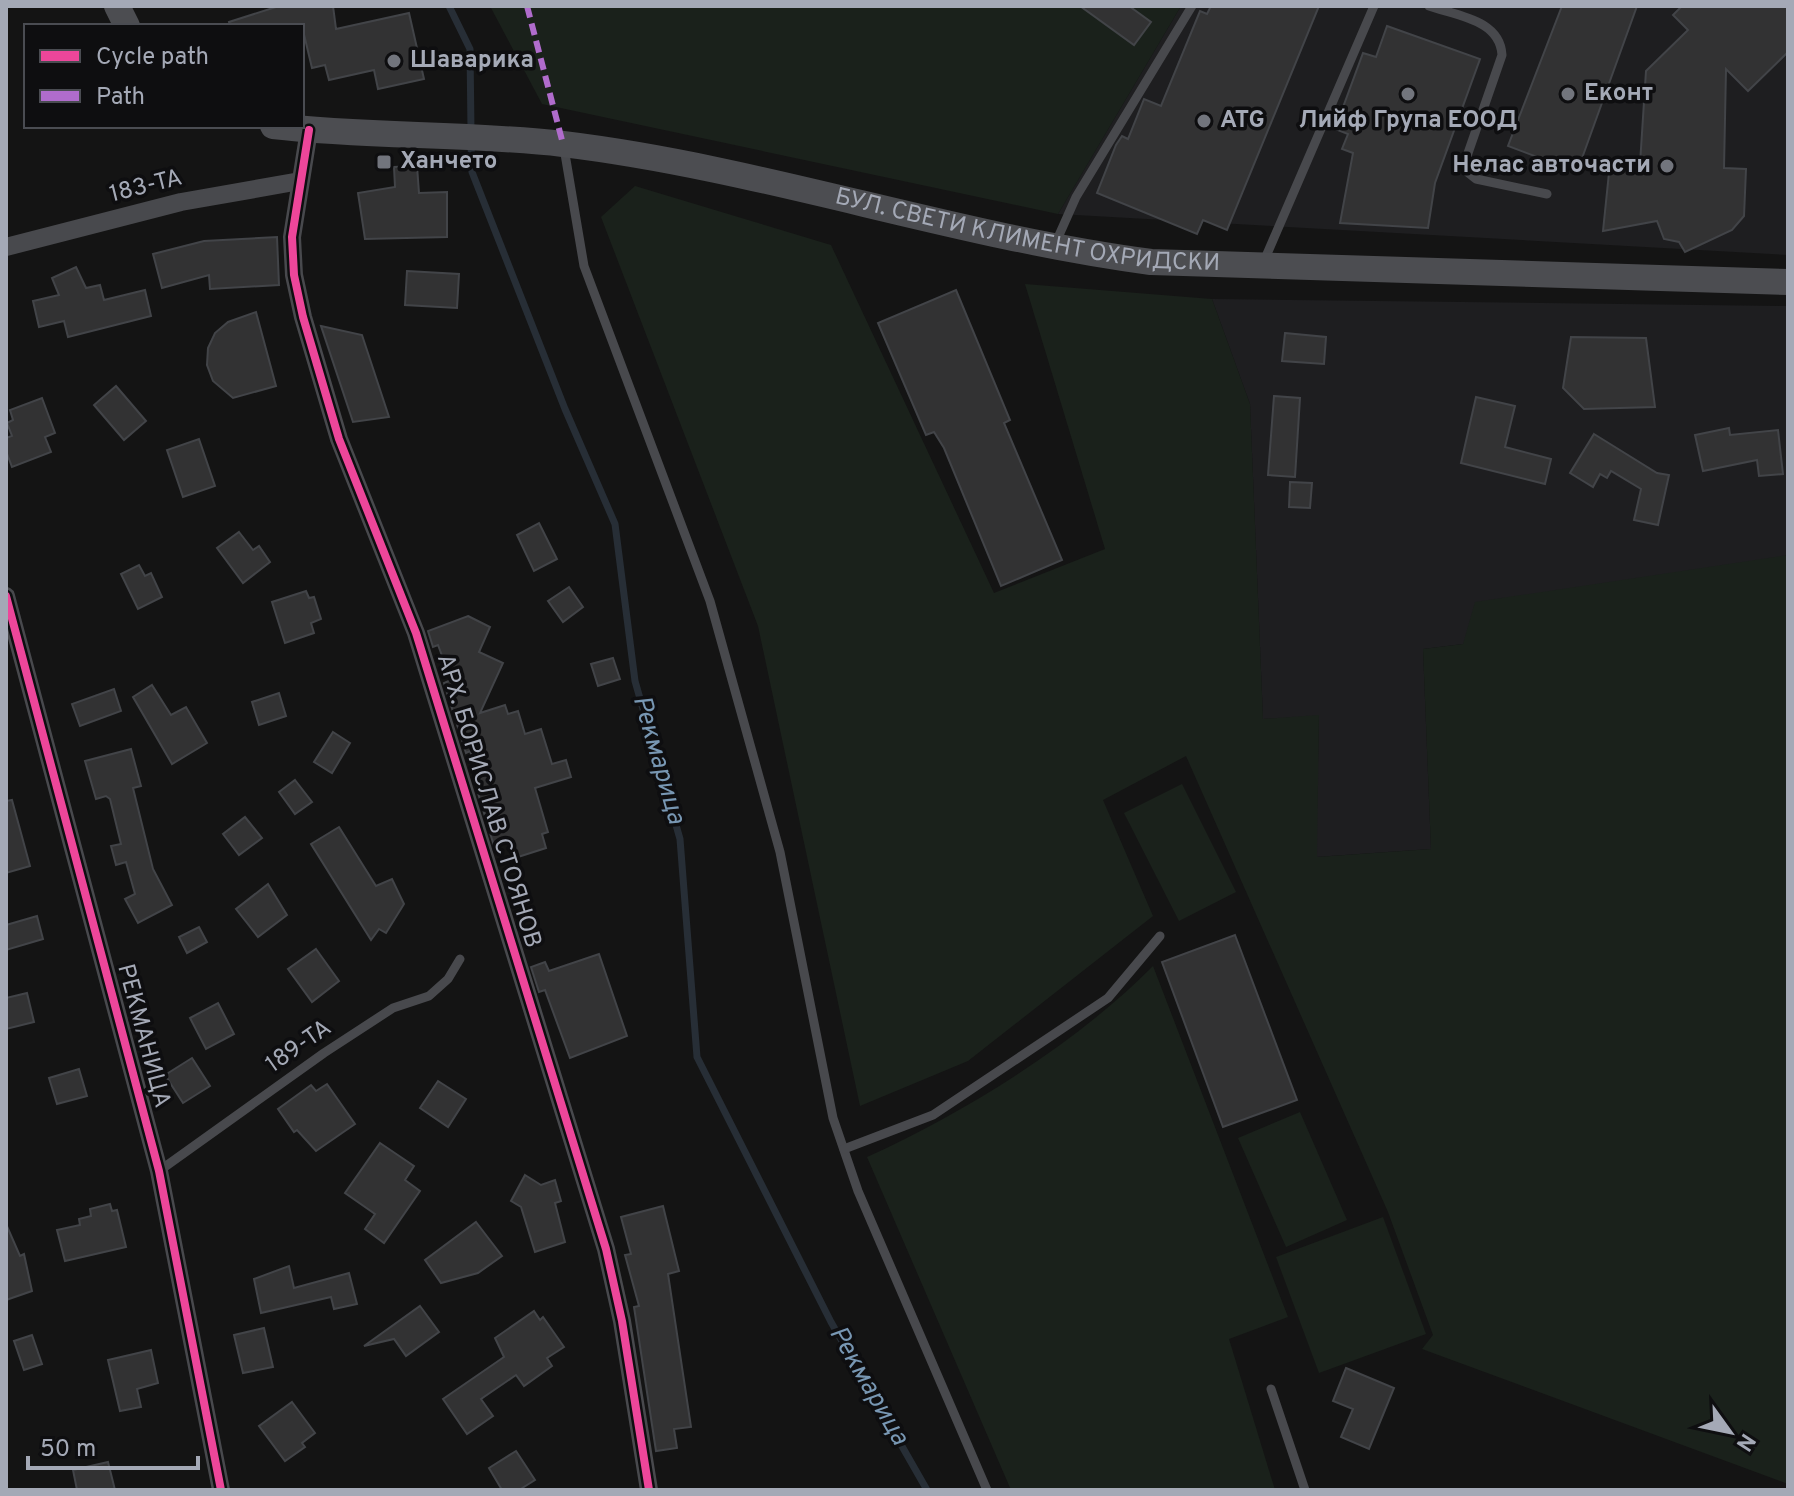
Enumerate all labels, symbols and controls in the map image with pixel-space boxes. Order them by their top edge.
legend [24,24,304,128]
text: Cycle path [96,43,209,73]
place label: Шаварика [410,46,534,76]
marker: Шаварика [385,52,403,70]
place label: Еконт [1584,79,1653,109]
text: Path [96,83,145,113]
marker: Лийф Група ЕООД [1399,85,1417,103]
marker: Еконт [1559,85,1577,103]
place label: ATG [1220,106,1265,136]
place label: Лийф Група ЕООД [1299,106,1517,136]
marker: ATG [1195,112,1213,130]
place label: Ханчето [400,147,497,177]
place label: Нелас авточасти [1452,151,1651,181]
marker: Ханчето [375,153,393,171]
marker: Нелас авточасти [1658,157,1676,175]
street label: 183-ТА [107,164,185,210]
street label: БУЛ. СВЕТИ КЛИМЕНТ ОХРИДСКИ [832,182,1221,279]
street label: АРХ. БОРИСЛАВ СТОЯНОВ [429,650,547,952]
water label: Рекмарица [624,692,692,829]
street label: РЕКМАНИЦА [109,961,177,1111]
street label: 189-ТА [260,1014,338,1080]
water label: Рекмарица [821,1320,916,1452]
north arrow [1690,1392,1770,1472]
scale bar [28,1420,198,1470]
text: N [1729,1428,1760,1456]
text: 50 m [40,1435,96,1465]

